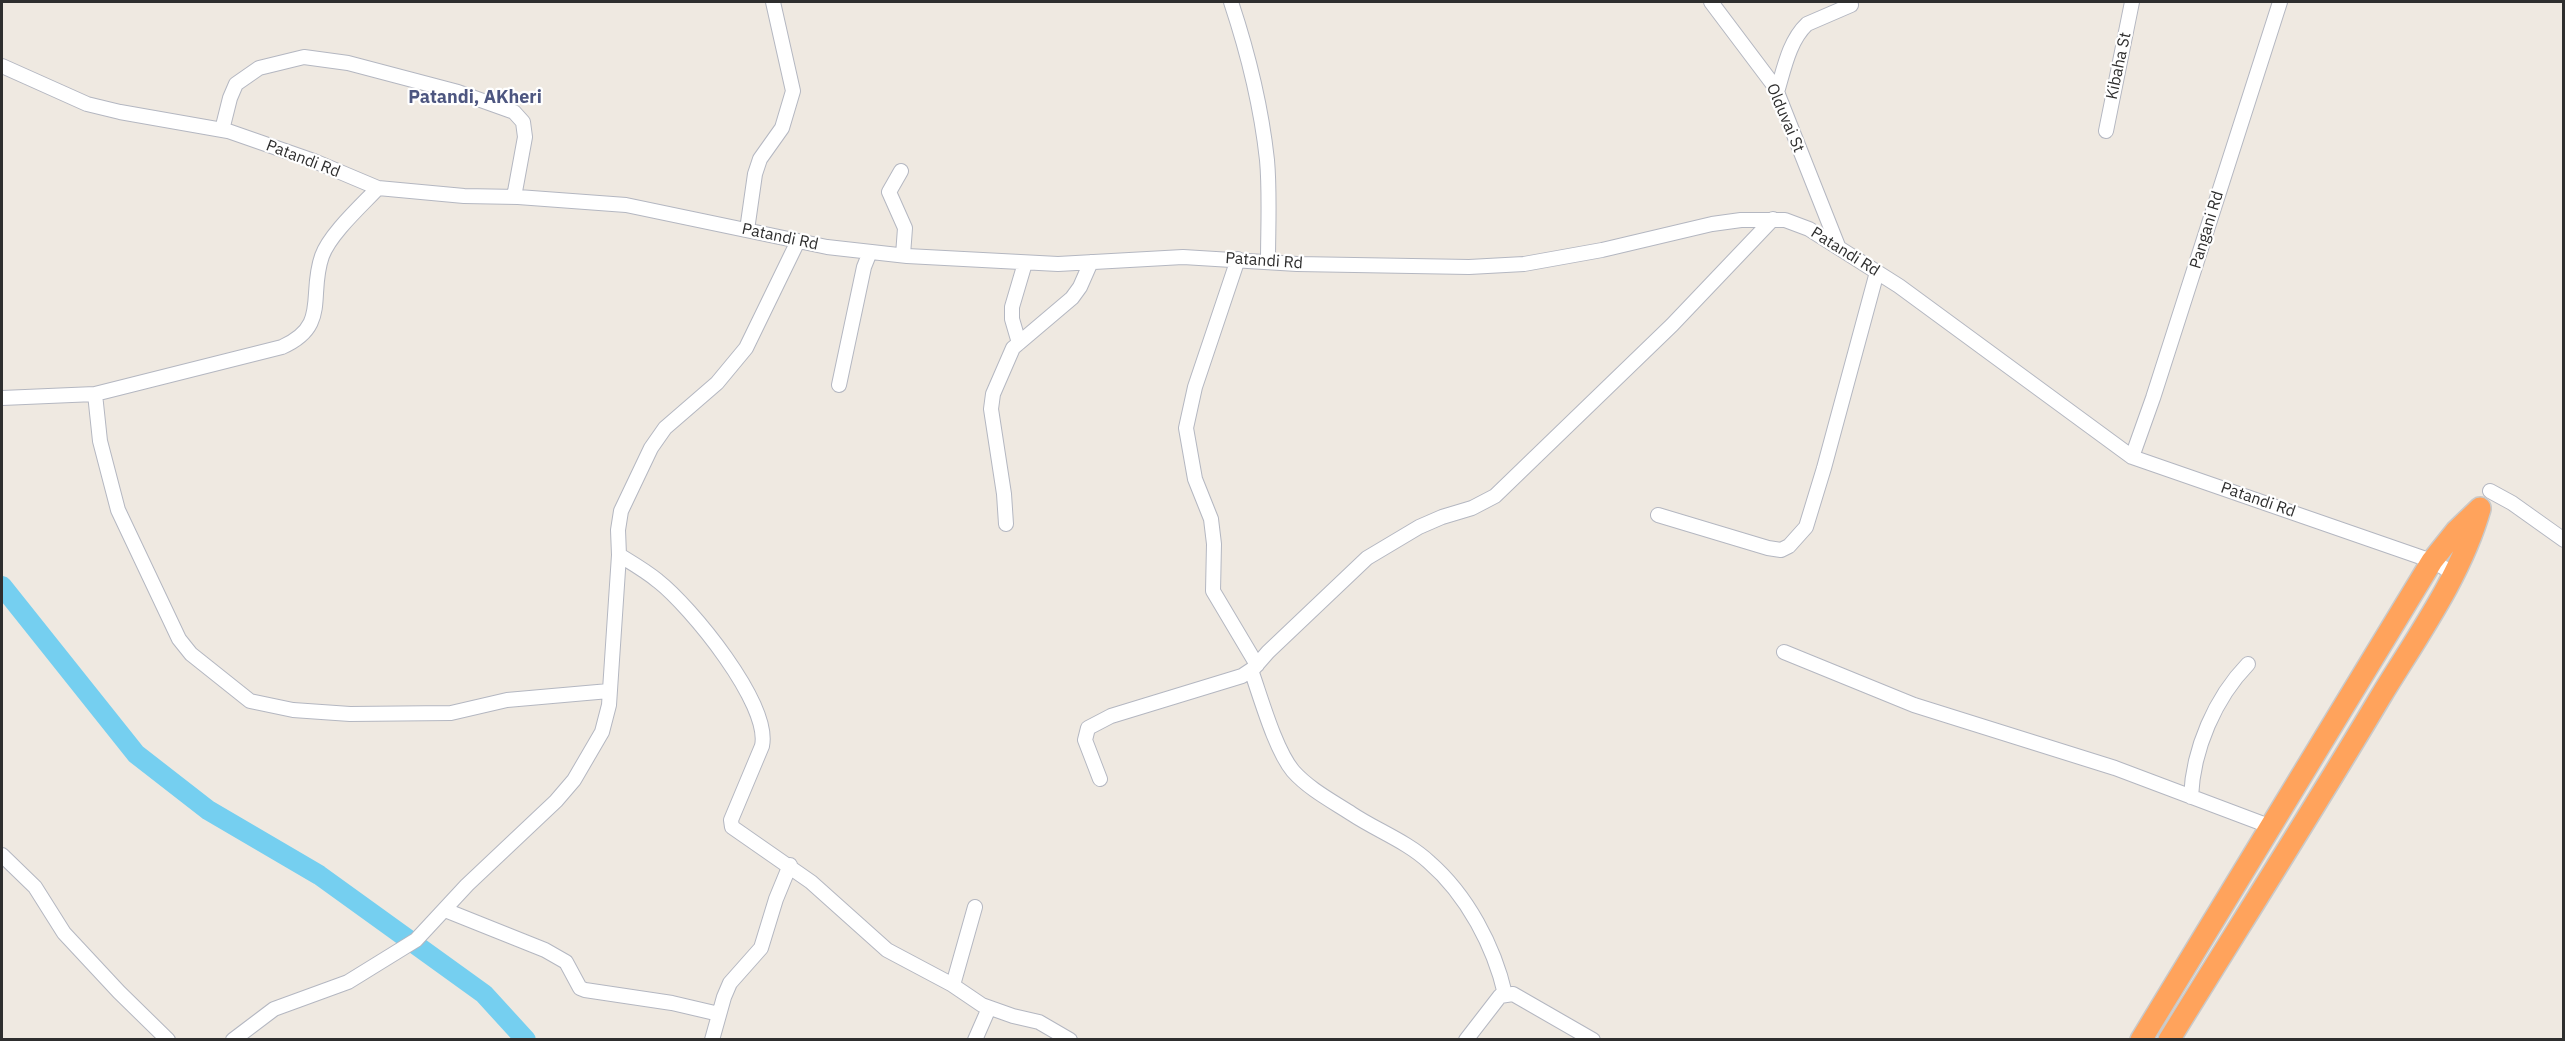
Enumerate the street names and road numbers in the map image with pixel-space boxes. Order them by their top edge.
street label: Kibaha St [2103,31,2135,101]
street label: Olduvai St [1762,81,1808,155]
street label: Patandi Rd [263,136,343,182]
street label: Pangani Rd [2186,189,2228,271]
street label: Patandi Rd [740,220,820,254]
street label: Patandi Rd [1807,223,1883,281]
street label: Patandi Rd [1225,249,1303,273]
street label: Patandi Rd [2218,478,2298,522]

